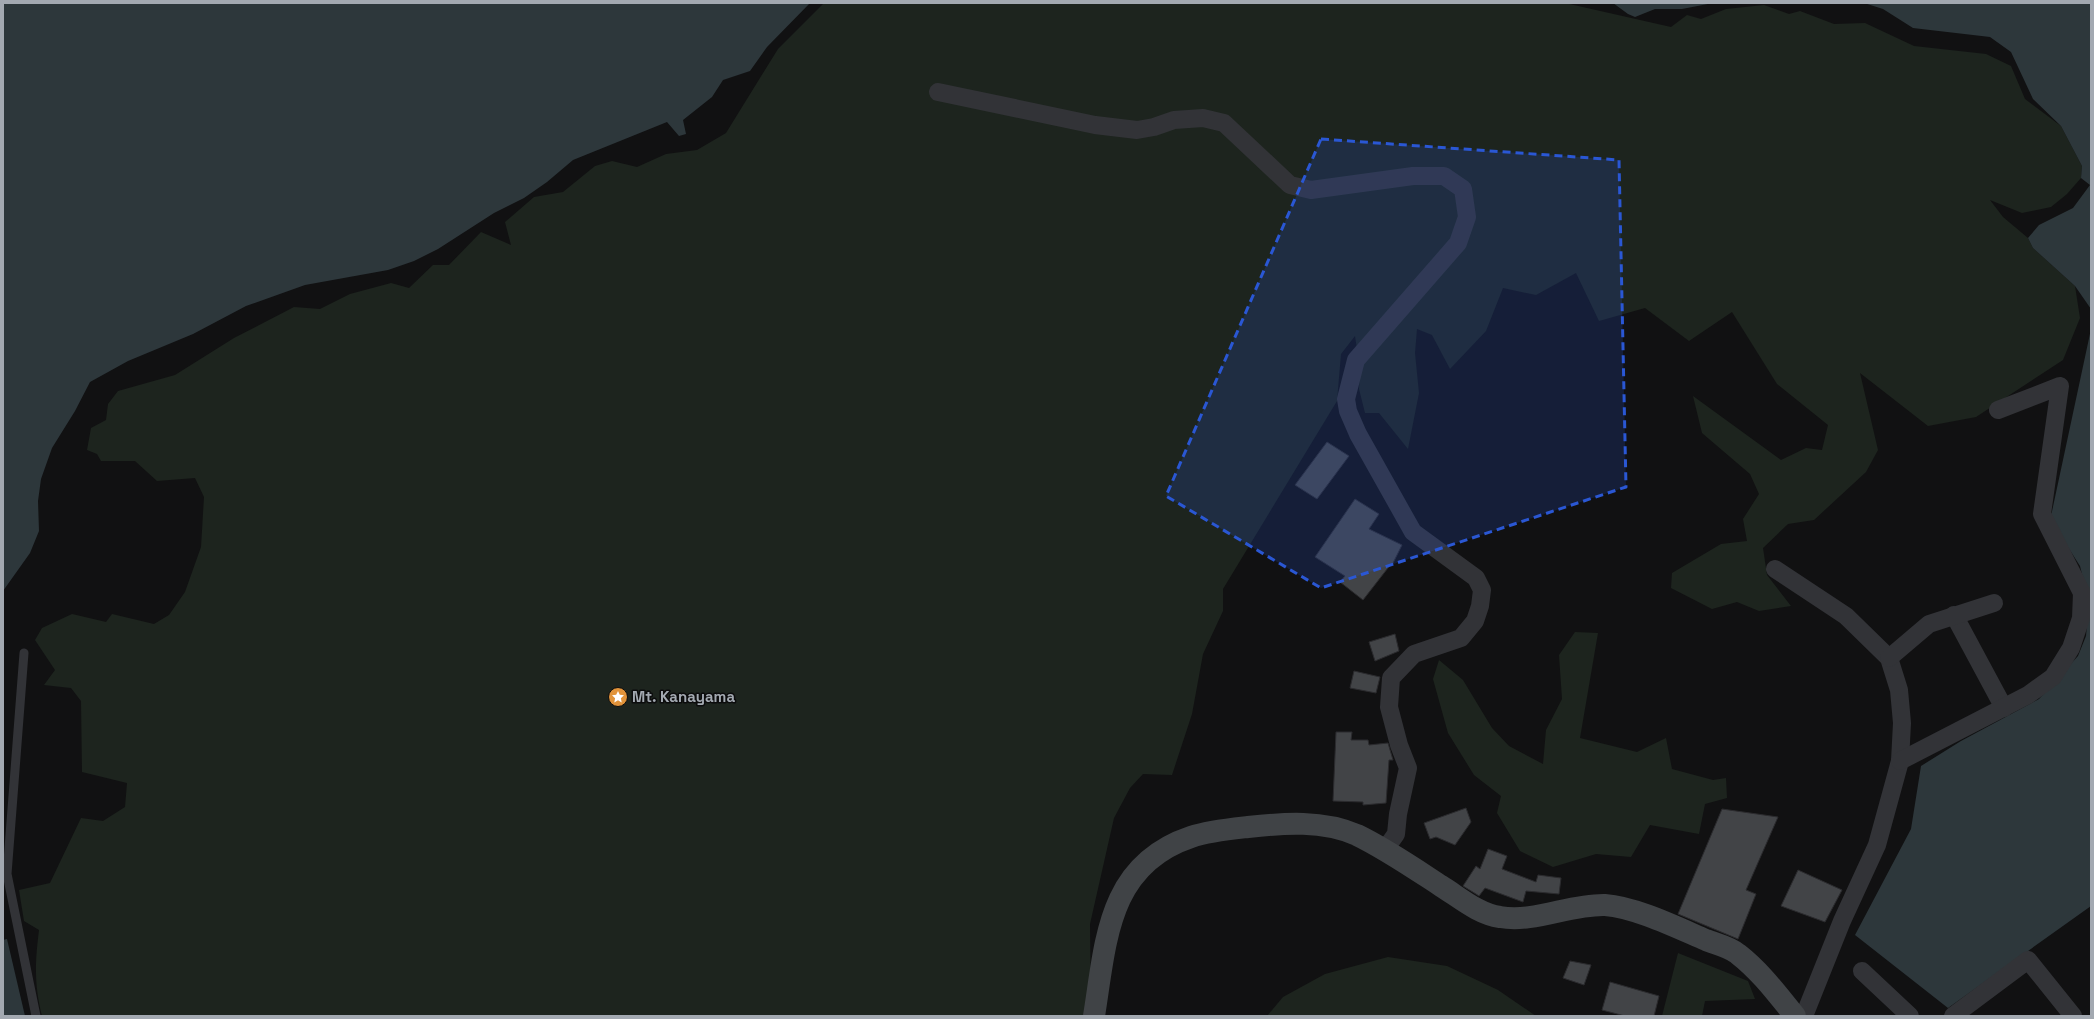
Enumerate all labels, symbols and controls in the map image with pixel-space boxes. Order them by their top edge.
place icon: Mt. Kanayama [607,686,629,708]
place label: Mt. Kanayama [632,687,735,706]

